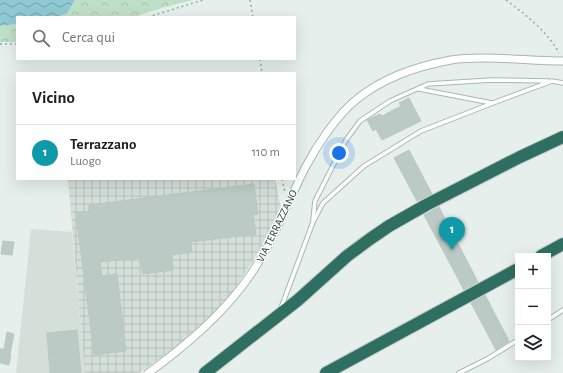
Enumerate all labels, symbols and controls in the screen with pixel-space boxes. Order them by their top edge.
search box [16,16,296,60]
icon: search [30,27,52,49]
text: Cerca qui [62,30,115,45]
text: Vicino [32,89,75,106]
text: Terrazzano [70,137,136,152]
your location [329,143,349,163]
text: 1 [43,146,47,159]
text: 110 m [252,146,280,159]
text: Luogo [70,155,101,168]
street label: VIA TERRAZZANO [255,188,299,264]
pin: 1 [439,217,465,250]
map controls [515,253,551,361]
button: + [515,253,551,289]
button: − [515,289,551,325]
button: layers [515,325,551,361]

